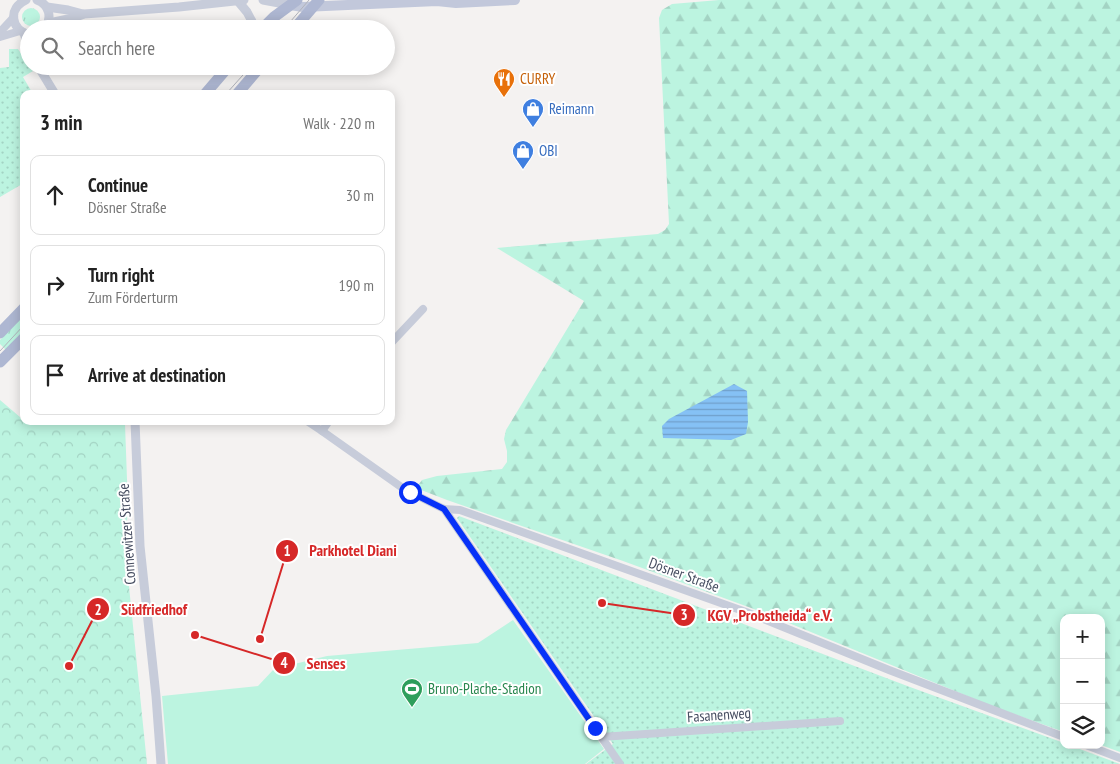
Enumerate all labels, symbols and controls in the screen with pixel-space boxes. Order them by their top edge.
search box [20,20,395,75]
icon: search [38,34,66,62]
text: Search here [78,36,155,60]
restaurant icon: CURRY [492,67,516,98]
place label: CURRY [520,69,555,88]
shop icon: Reimann [521,97,545,128]
place label: Reimann [549,99,594,118]
text: 3 min [40,109,82,136]
text: Walk · 220 m [303,113,375,133]
shop icon: OBI [511,139,535,170]
place label: OBI [539,141,558,160]
text: Continue [88,173,148,197]
icon: ahead [41,181,69,209]
text: 30 m [346,185,374,205]
text: Dösner Straße [88,197,167,217]
text: Turn right [88,263,154,287]
icon: right [41,271,69,299]
text: 190 m [339,275,374,295]
text: Zum Förderturm [88,287,178,307]
icon: arrive [41,361,69,389]
text: Arrive at destination [88,363,226,387]
route start [399,481,422,504]
street label: Connewitzer Straße [113,483,140,585]
callout: Parkhotel Diani [274,535,407,566]
text: Parkhotel Diani [309,540,397,560]
text: 1 [283,541,291,560]
street label: Dösner Straße [646,553,722,596]
callout: Südfriedhof [86,594,197,625]
text: Südfriedhof [121,599,188,619]
text: 2 [94,600,102,619]
callout: KGV „Probstheida“ e.V. [671,600,844,631]
text: 3 [680,605,688,624]
text: KGV „Probstheida“ e.V. [707,605,833,625]
map controls [1060,614,1105,749]
button: + [1060,614,1105,659]
callout: Senses [271,647,355,678]
text: 4 [280,653,288,672]
text: Senses [306,653,346,673]
button: − [1060,659,1105,704]
sports icon: Bruno-Plache-Stadion [400,677,424,708]
place label: Bruno-Plache-Stadion [428,679,541,698]
street label: Fasanenweg [686,703,752,726]
button: layers [1060,704,1105,749]
route end [584,717,607,740]

